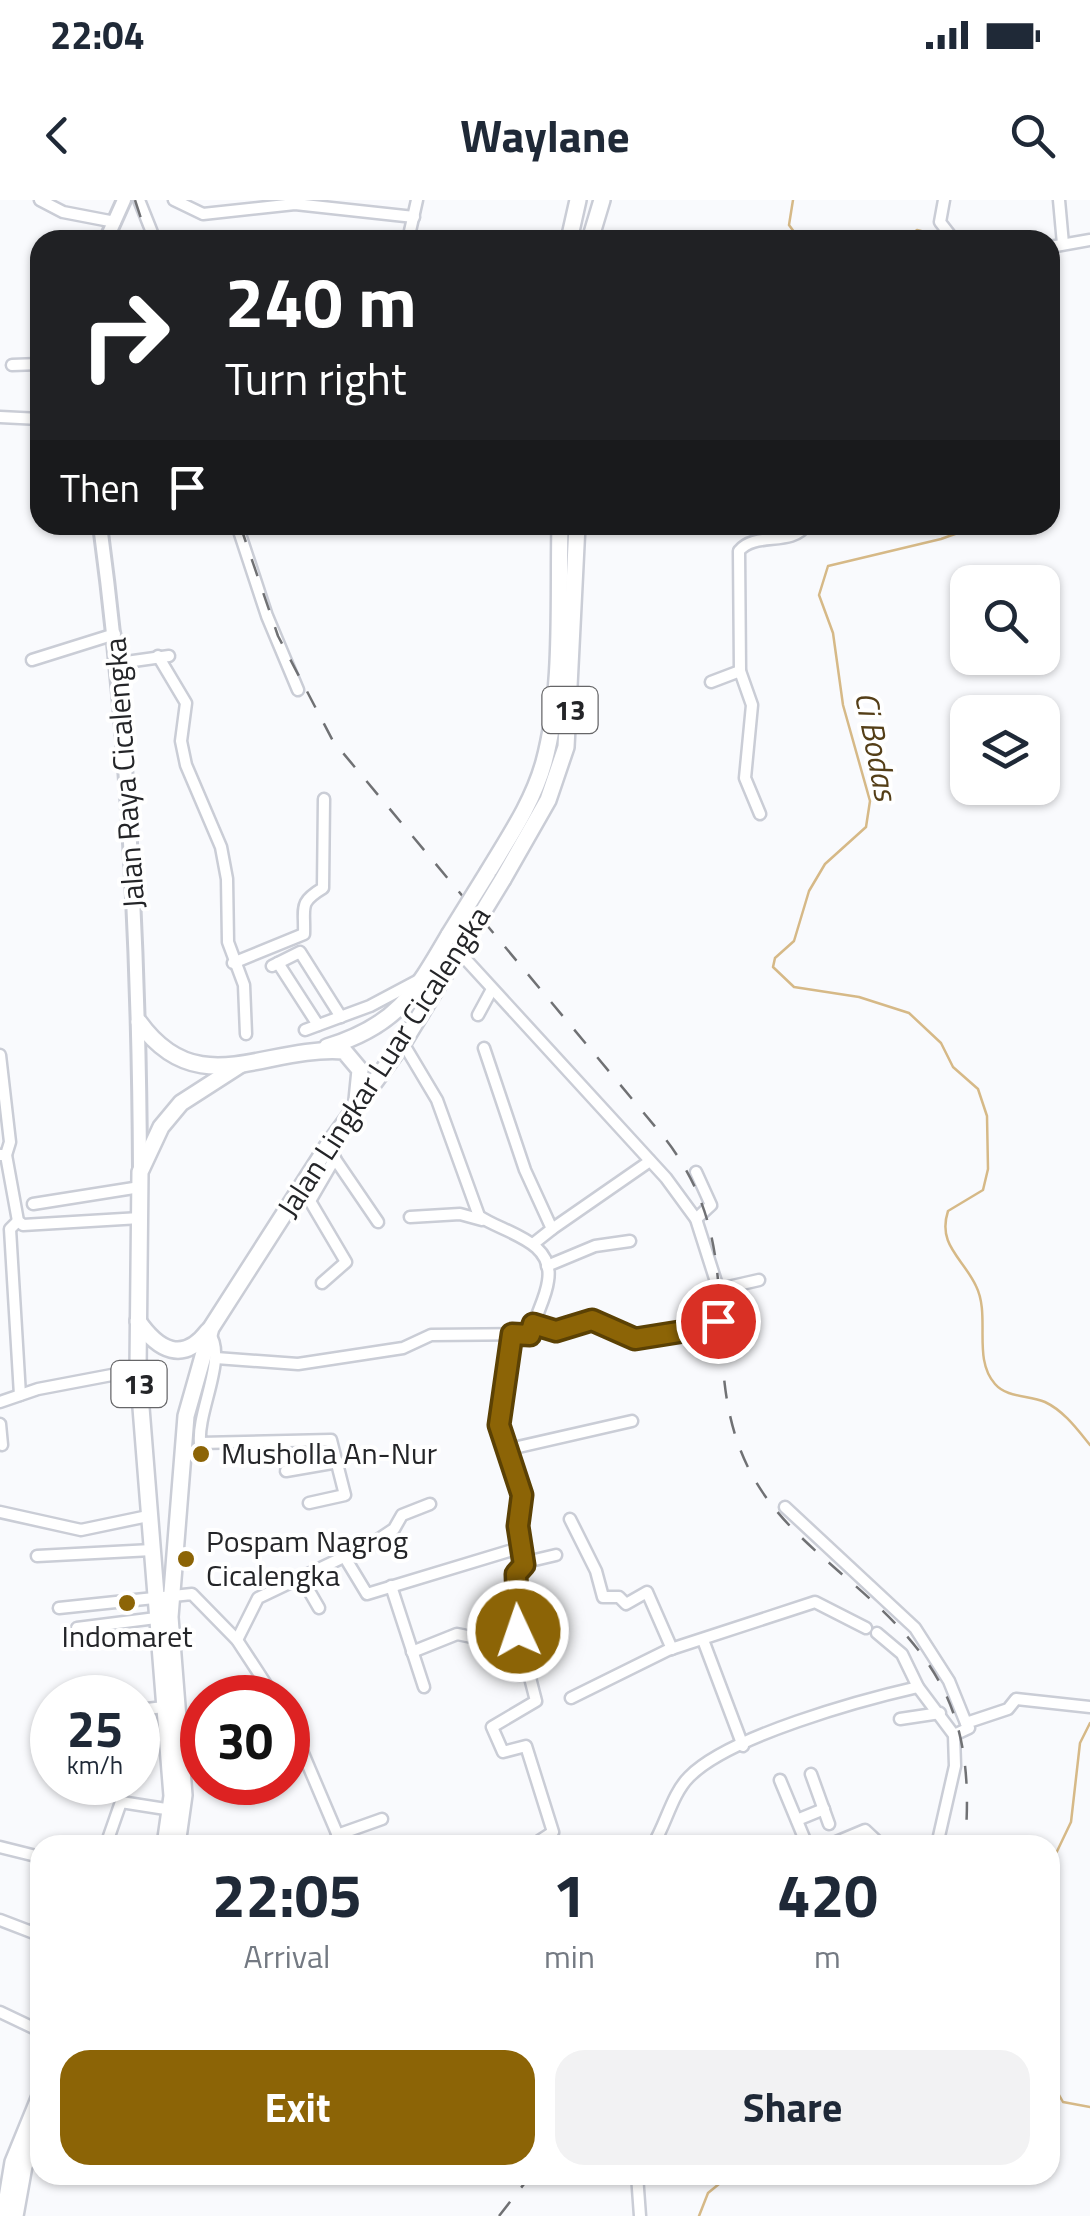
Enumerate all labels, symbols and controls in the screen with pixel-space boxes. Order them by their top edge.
text: 22:04 [50,6,145,64]
text: Waylane [460,101,630,169]
icon: back [30,108,85,163]
icon: search [1005,108,1060,163]
text: 240 m [225,248,417,354]
icon: right [60,270,190,400]
text: Turn right [225,344,407,412]
text: Then [60,459,140,517]
icon: arrive [160,460,215,515]
map controls [950,565,1060,805]
button: search [950,565,1060,675]
street label: Jalan Raya Cicalengka [92,636,156,910]
road number: 13 [542,687,598,733]
water label: Ci Bodas [843,687,911,806]
button: layers [950,695,1060,805]
street label: Jalan Lingkar Luar Cicalengka [265,897,501,1226]
pin [676,1279,761,1364]
icon: arrive [691,1294,746,1349]
road number: 13 [112,1361,166,1407]
place label: Musholla An-Nur [221,1430,437,1476]
marker: Musholla An-Nur [190,1443,212,1465]
place label: Pospam Nagrog Cicalengka [206,1518,408,1598]
marker: Pospam Nagrog Cicalengka [175,1548,197,1570]
position arrow [466,1579,570,1683]
marker: Indomaret [116,1592,138,1614]
place label: Indomaret [62,1613,193,1659]
speed limit sign: 30 [180,1675,310,1805]
text: 25 [67,1690,123,1766]
text: km/h [67,1746,123,1784]
text: 22:05 [212,1849,362,1940]
text: 1 [553,1849,586,1940]
text: 420 [777,1849,878,1940]
text: Arrival [244,1932,330,1980]
text: min [544,1932,595,1980]
text: m [814,1932,841,1980]
button: Exit [60,2050,535,2165]
button: Share [555,2050,1030,2165]

